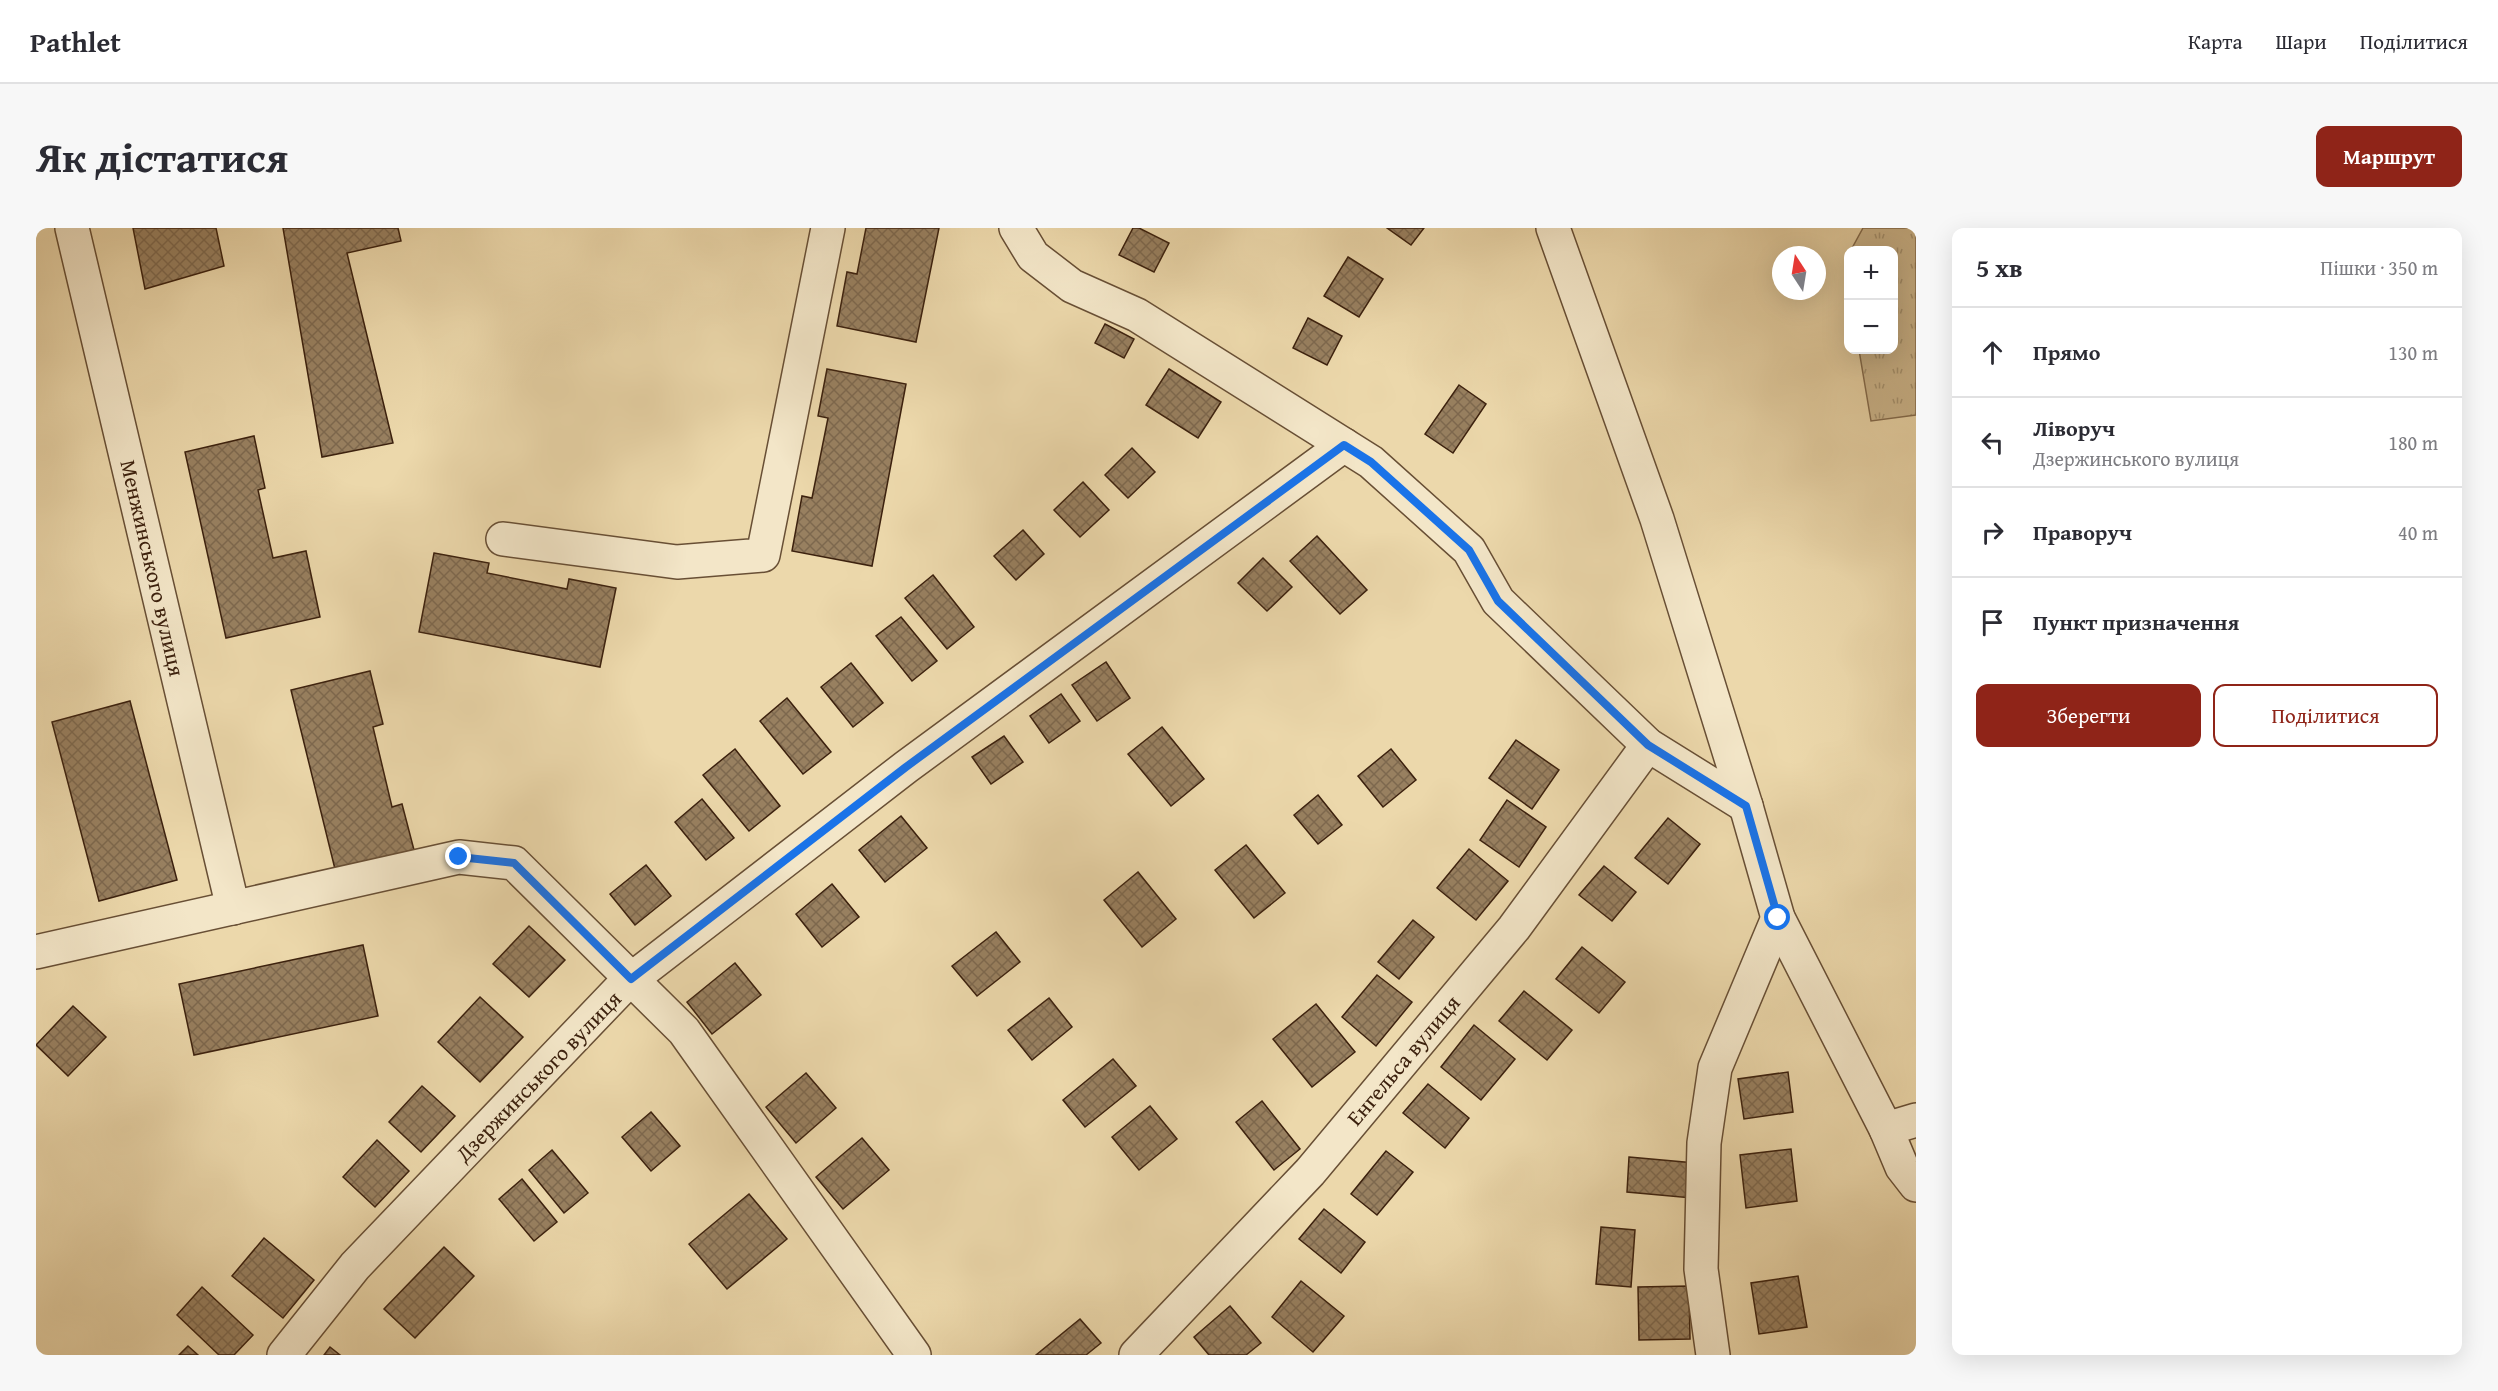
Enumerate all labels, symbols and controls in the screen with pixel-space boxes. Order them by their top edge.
text: Pathlet [30,21,121,62]
text: Карта [2188,26,2242,57]
text: Шари [2275,26,2327,57]
text: Поділитися [2360,26,2468,57]
text: Як дістатися [36,126,288,187]
button: Маршрут [2316,126,2462,187]
north arrow [1772,246,1826,300]
map controls [1844,246,1898,354]
button: + [1844,246,1898,300]
text: 5 хв [1976,248,2023,287]
text: Пішки · 350 m [2320,253,2438,282]
button: − [1844,300,1898,354]
icon: ahead [1976,336,2009,369]
text: Прямо [2033,336,2100,368]
text: 130 m [2388,338,2438,367]
text: Ліворуч [2033,412,2115,444]
icon: left [1976,426,2009,459]
text: 180 m [2388,428,2438,457]
text: Дзержинського вулиця [2033,444,2239,473]
street label: Менжинського вулиця [113,457,193,679]
icon: right [1976,516,2009,549]
text: Праворуч [2033,516,2132,548]
text: 40 m [2398,518,2438,547]
icon: arrive [1976,606,2009,639]
text: Пункт призначення [2033,606,2239,638]
button: Зберегти [1976,684,2201,747]
button: Поділитися [2213,684,2438,747]
route end [445,843,471,869]
route start [1764,904,1790,930]
street label: Дзержинського вулиця [447,983,628,1169]
street label: Енгельса вулиця [1339,988,1467,1132]

